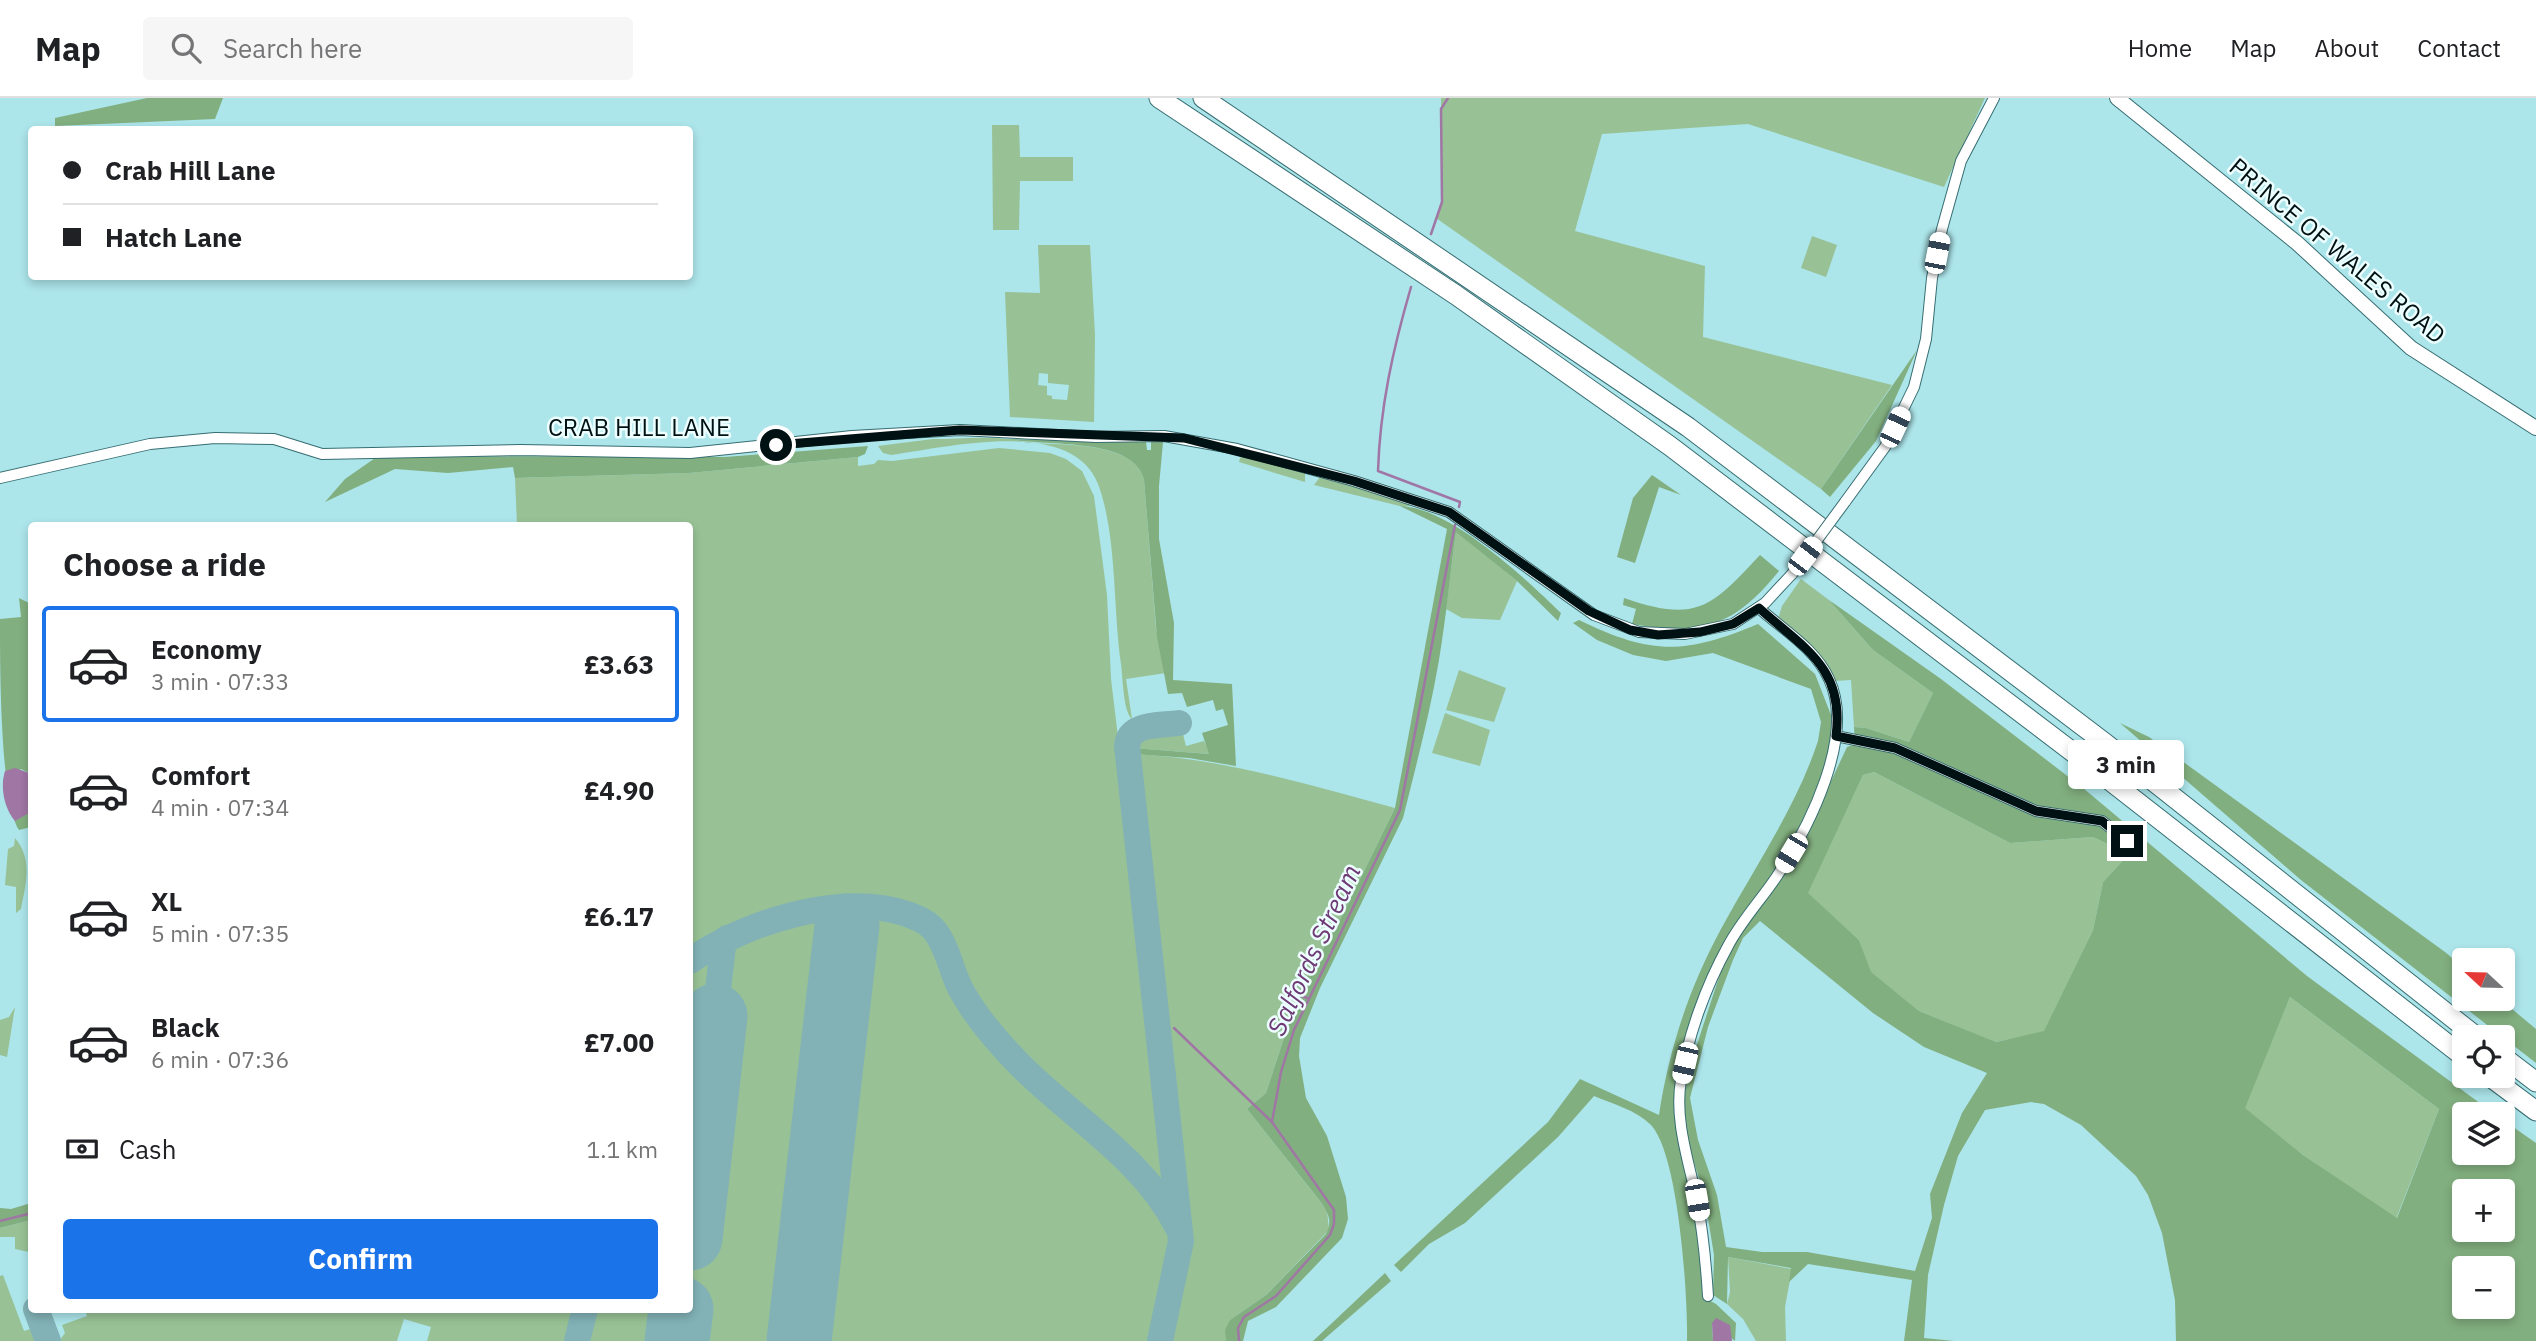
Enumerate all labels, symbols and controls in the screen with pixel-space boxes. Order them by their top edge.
search box [143,17,633,80]
text: Map [35,27,101,70]
icon: search [167,29,205,67]
text: Search here [223,31,362,65]
text: Home [2128,32,2192,64]
text: Map [2230,32,2276,64]
text: About [2314,32,2379,64]
text: Contact [2417,32,2501,64]
street label: PRINCE OF WALES ROAD [2223,150,2452,350]
text: Crab Hill Lane [105,153,276,187]
text: Hatch Lane [105,220,242,254]
car [1923,230,1952,276]
car [1877,404,1914,450]
street label: CRAB HILL LANE [548,411,730,443]
route start [760,429,792,461]
car [1784,533,1827,579]
text: Choose a ride [63,543,266,585]
text: Economy [151,632,262,666]
icon: car [67,633,130,696]
text: £3.63 [584,647,654,681]
text: 3 min · 07:33 [151,666,289,696]
callout: 3 min [2069,740,2185,788]
text: 3 min [2096,749,2156,779]
text: Comfort [151,758,250,792]
icon: car [67,759,130,822]
text: £4.90 [584,773,654,807]
text: 4 min · 07:34 [151,792,289,822]
route end [2111,825,2143,857]
car [1772,830,1811,876]
water label: Salfords Stream [1259,859,1368,1041]
text: XL [151,884,182,918]
icon: car [67,885,130,948]
text: £6.17 [584,899,654,933]
text: 5 min · 07:35 [151,918,289,948]
north arrow [2452,948,2515,1012]
map controls [2452,948,2515,1319]
text: Black [151,1010,219,1044]
icon: car [67,1011,130,1074]
text: £7.00 [584,1025,654,1059]
button: locate [2452,1025,2515,1088]
car [1671,1040,1700,1086]
text: 6 min · 07:36 [151,1044,289,1074]
button: layers [2452,1102,2515,1165]
icon: cash [63,1130,101,1168]
text: Cash [119,1132,176,1166]
text: 1.1 km [587,1134,658,1164]
car [1684,1177,1711,1223]
button: + [2452,1179,2515,1242]
button: Confirm [63,1219,658,1299]
button: − [2452,1256,2515,1319]

